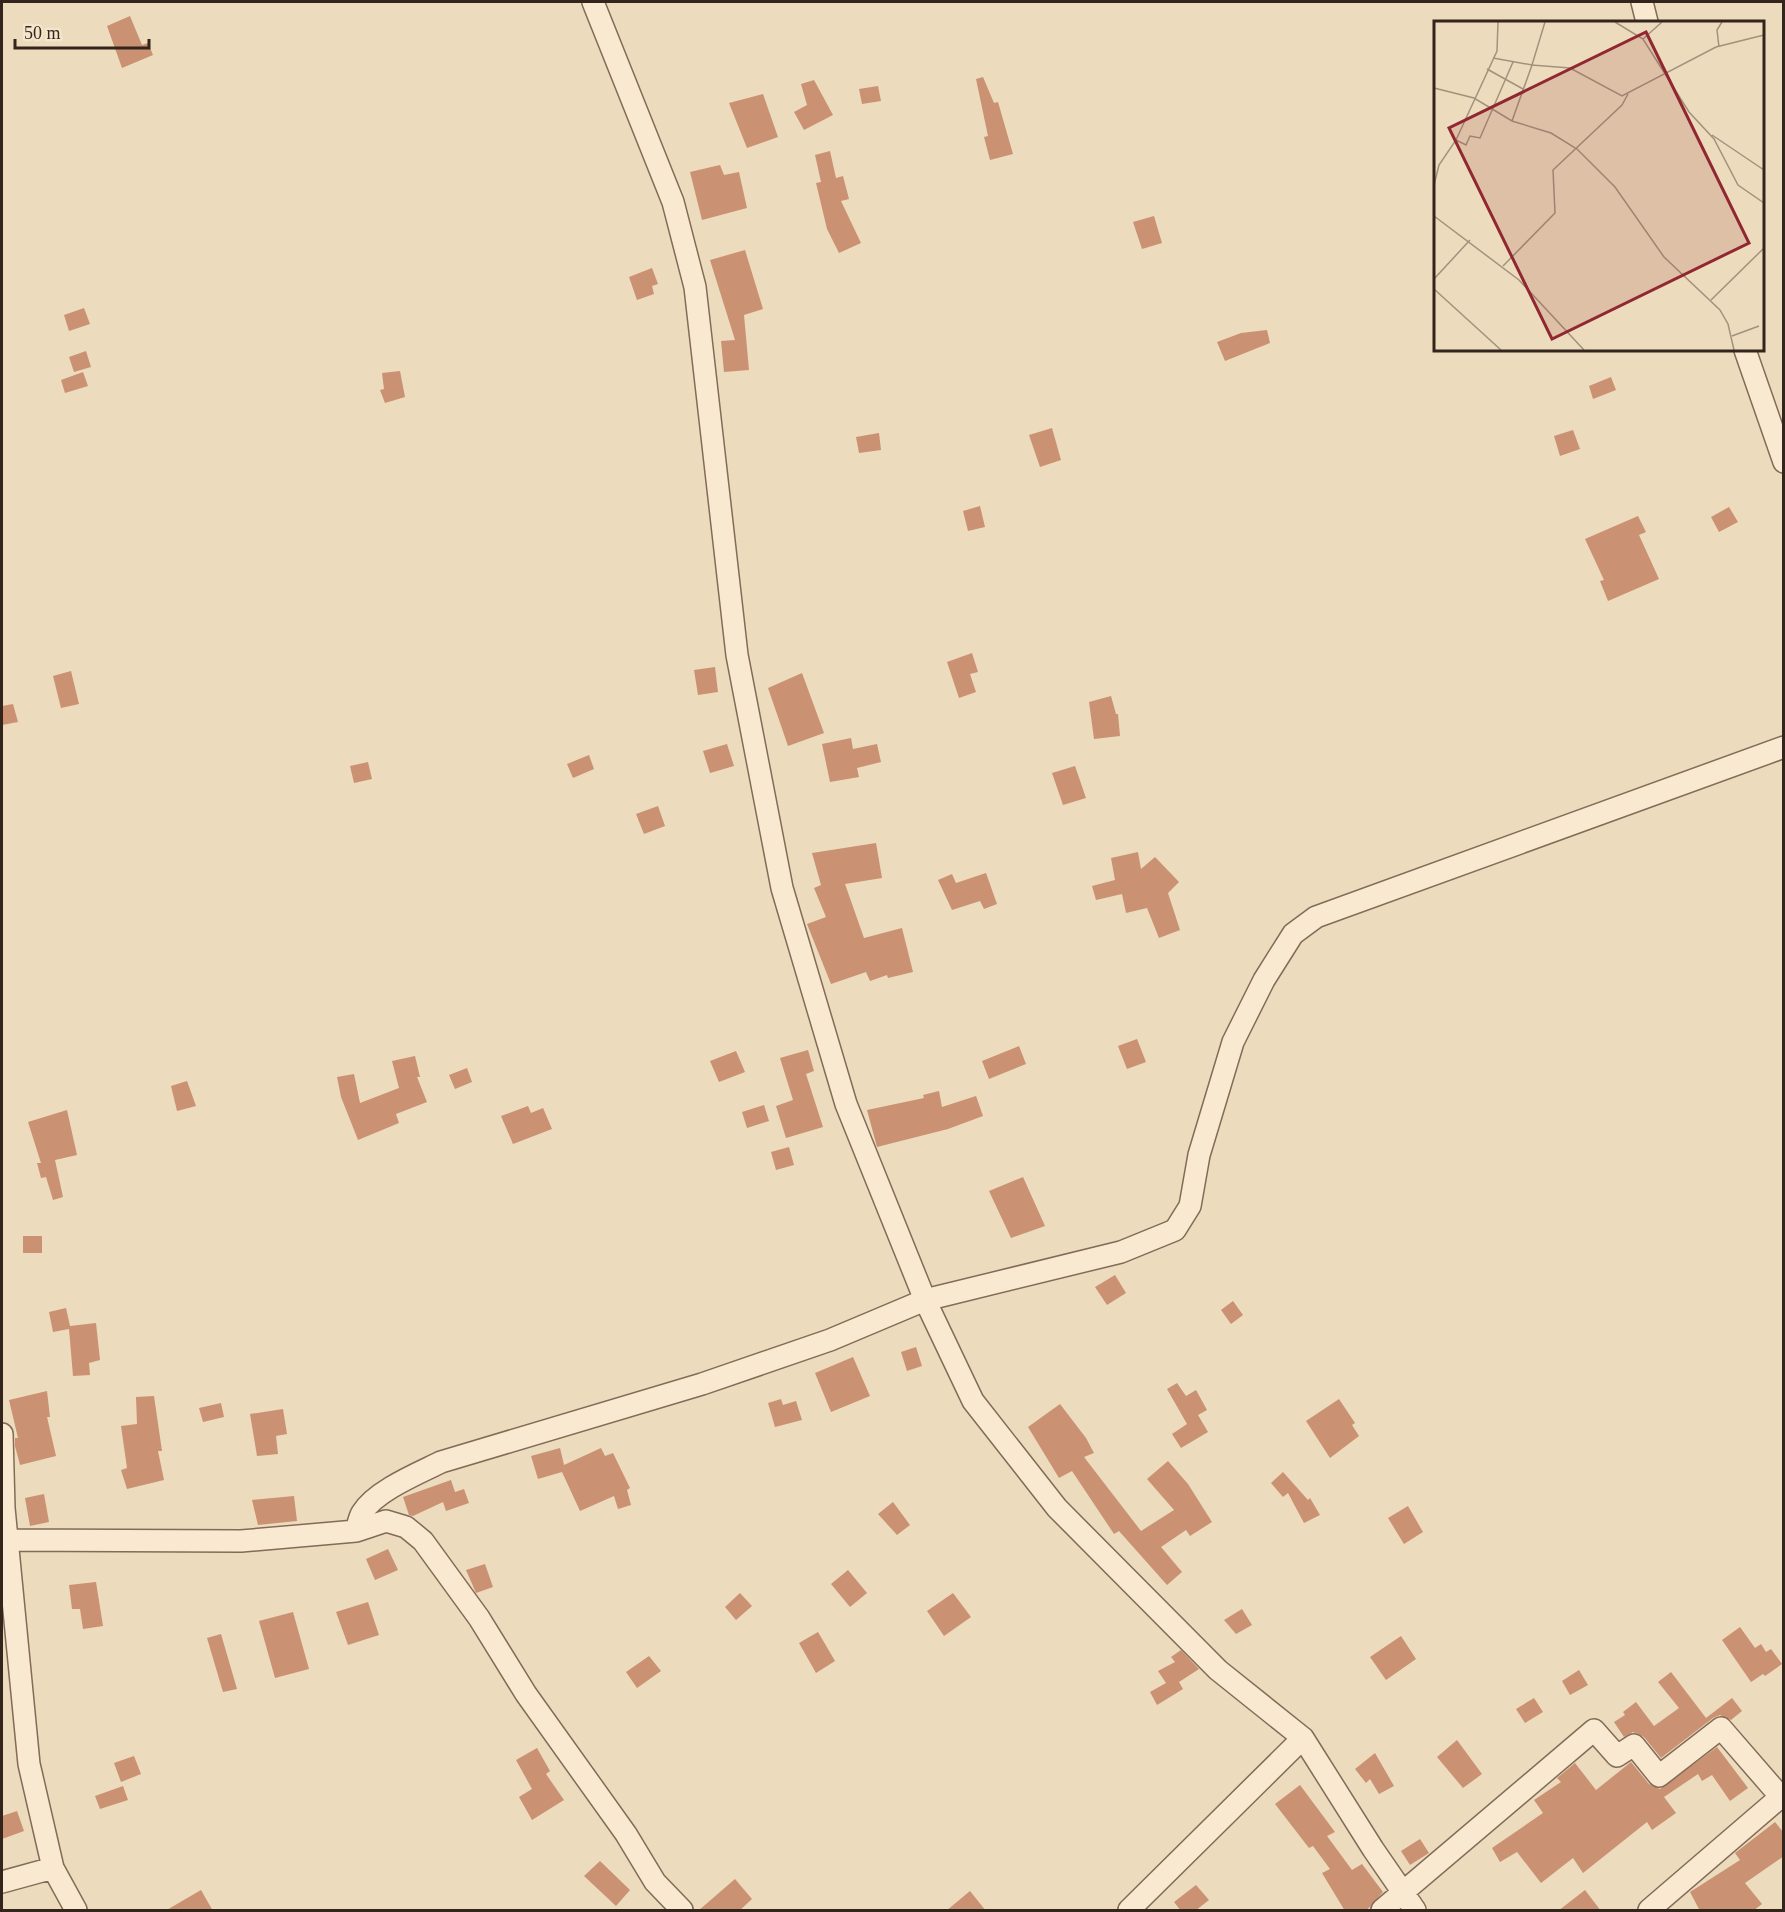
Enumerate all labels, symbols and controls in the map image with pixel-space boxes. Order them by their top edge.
scale bar [15,12,148,50]
inset map [1434,21,1764,351]
text: 50 m [24,23,61,43]

